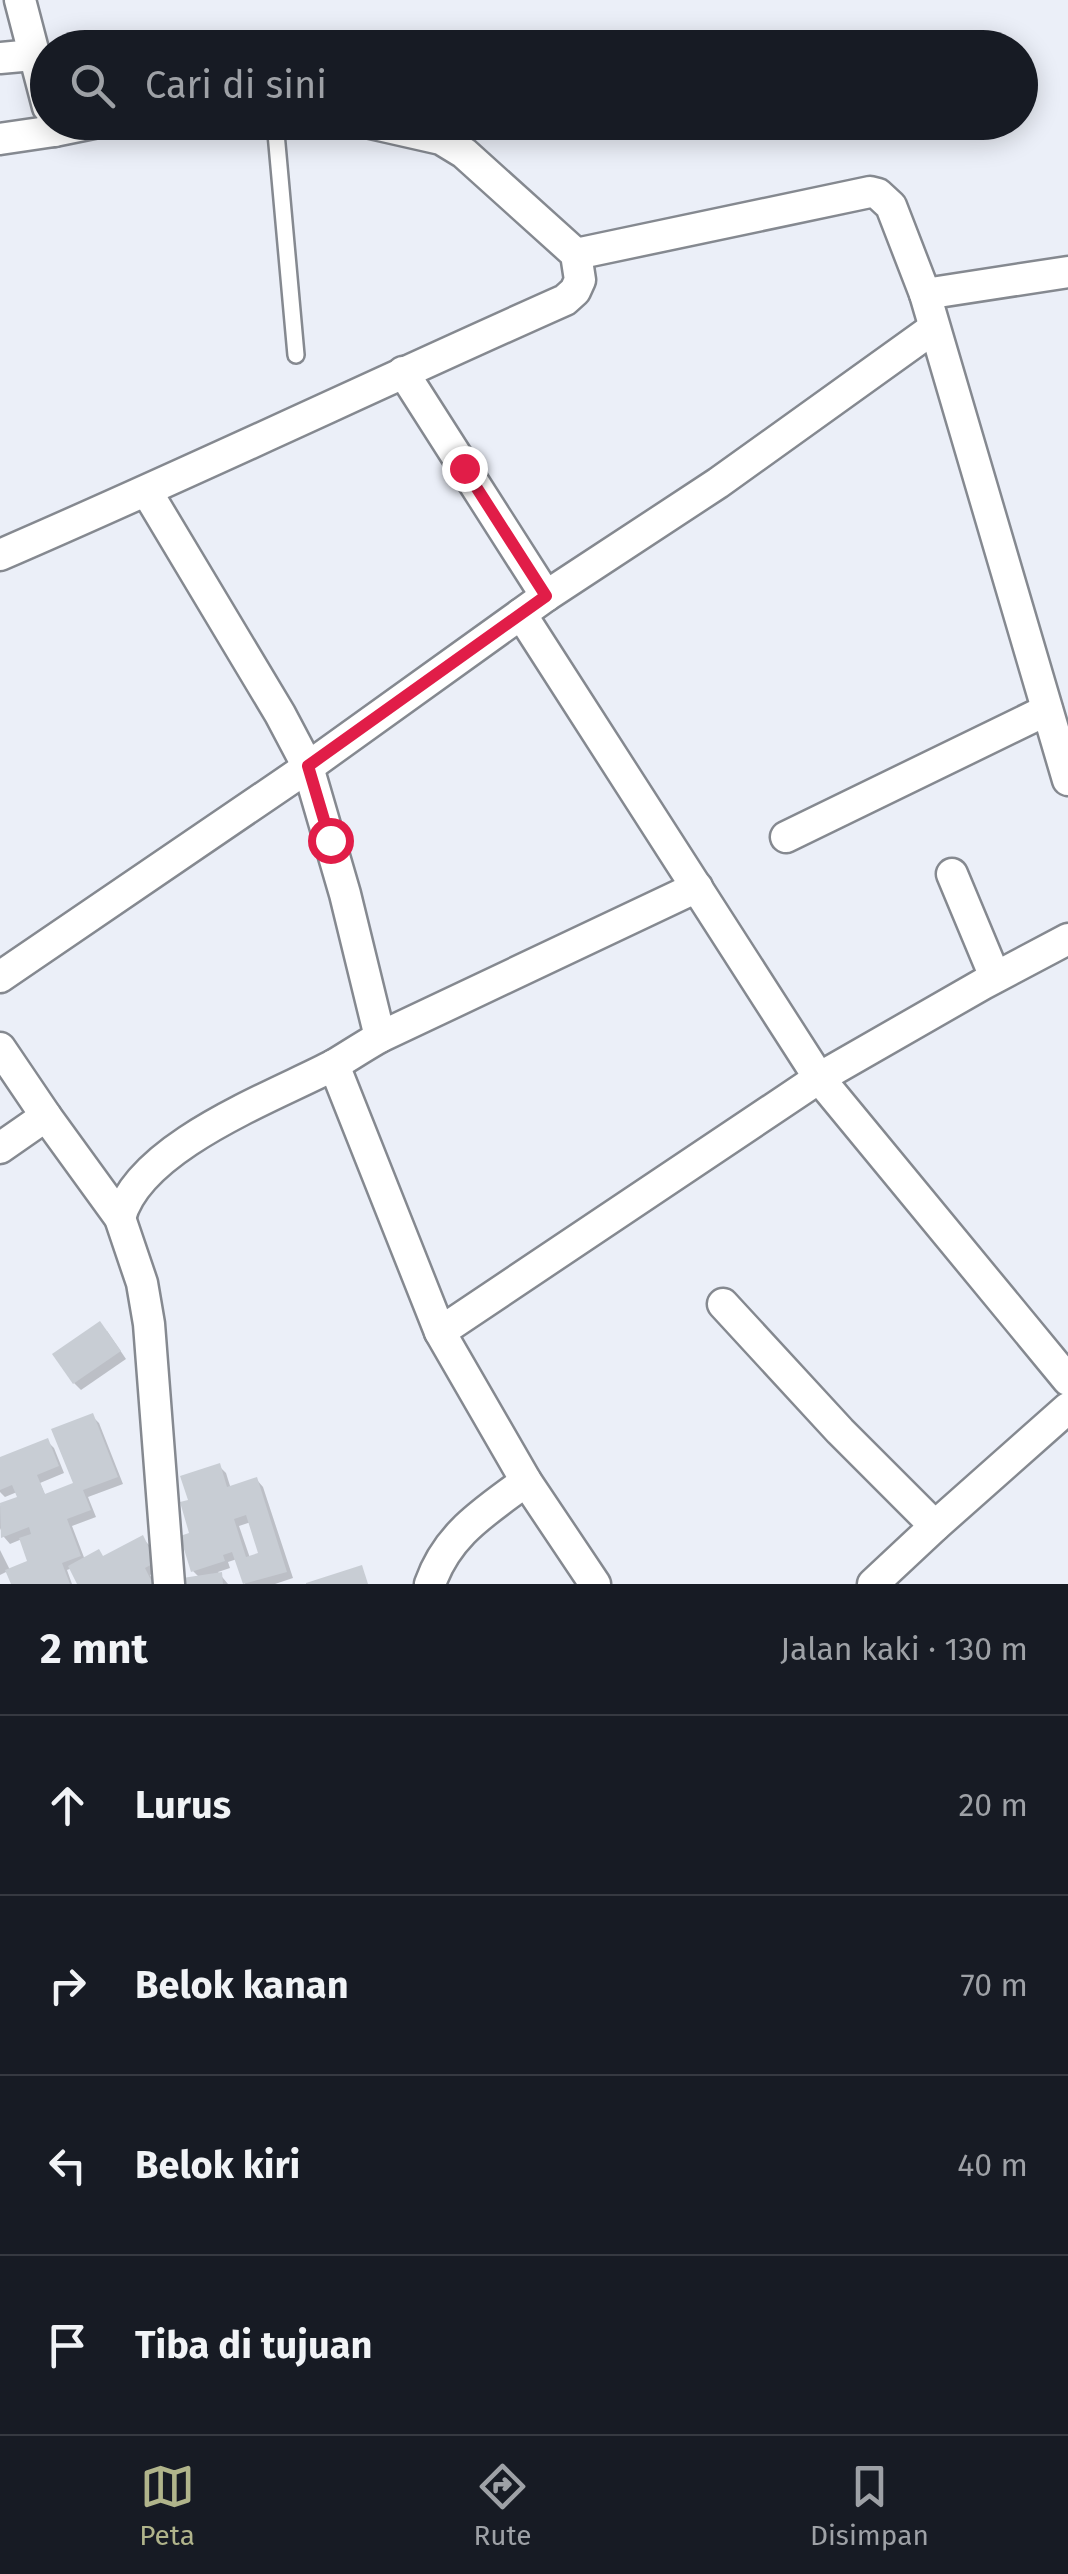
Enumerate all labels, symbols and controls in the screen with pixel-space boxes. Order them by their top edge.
search box [30,30,1038,140]
icon: search [65,58,120,113]
text: Cari di sini [145,62,327,108]
route end [442,446,488,492]
route start [308,818,354,864]
text: 2 mnt [40,1624,148,1674]
text: Jalan kaki · 130 m [780,1630,1028,1668]
icon: ahead [40,1778,95,1833]
text: Lurus [135,1782,231,1828]
text: 20 m [958,1786,1028,1824]
icon: right [40,1958,95,2013]
text: Belok kanan [135,1962,349,2008]
text: 70 m [960,1966,1028,2004]
icon: left [40,2138,95,2193]
text: Belok kiri [135,2142,300,2188]
text: 40 m [957,2146,1028,2184]
icon: arrive [40,2318,95,2373]
text: Tiba di tujuan [135,2322,372,2368]
tab: Peta [139,2459,195,2552]
tab: Rute [473,2459,532,2552]
tab: Disimpan [810,2459,929,2552]

